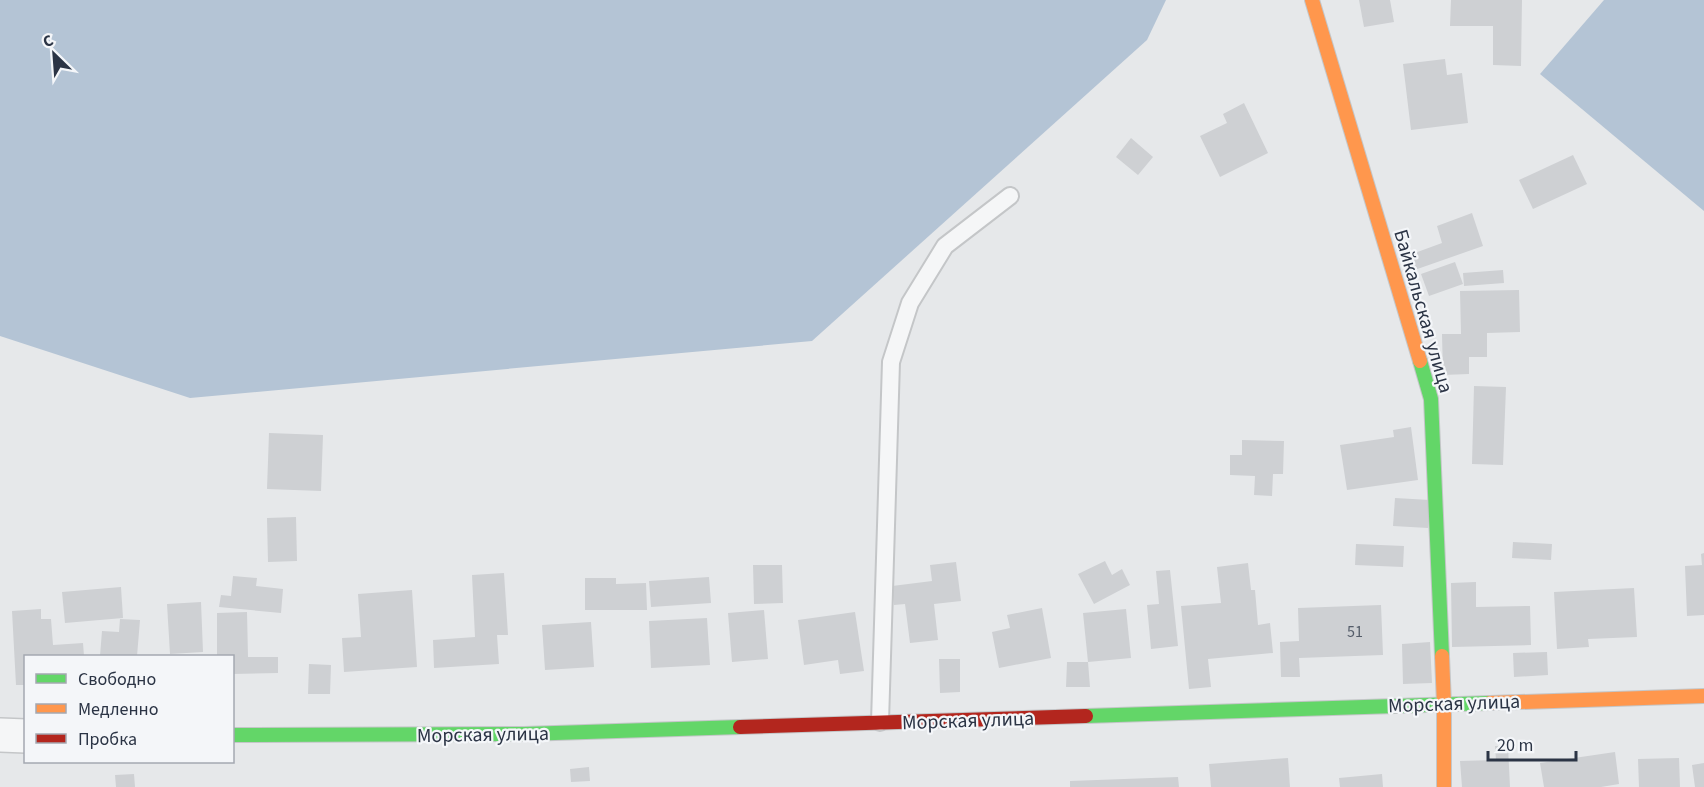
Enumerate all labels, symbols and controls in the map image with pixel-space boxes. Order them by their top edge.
north arrow [24,24,84,84]
text: С [39,29,57,53]
street label: Байкальская улица [1386,226,1460,396]
house number: 51 [1347,621,1363,643]
legend [24,655,234,763]
text: Свободно [78,667,156,692]
street label: Морская улица [1388,688,1521,720]
text: Медленно [78,697,158,722]
street label: Морская улица [902,705,1035,737]
street label: Морская улица [417,720,549,750]
scale bar [1488,724,1576,762]
text: Пробка [78,727,137,752]
text: 20 m [1497,733,1533,758]

